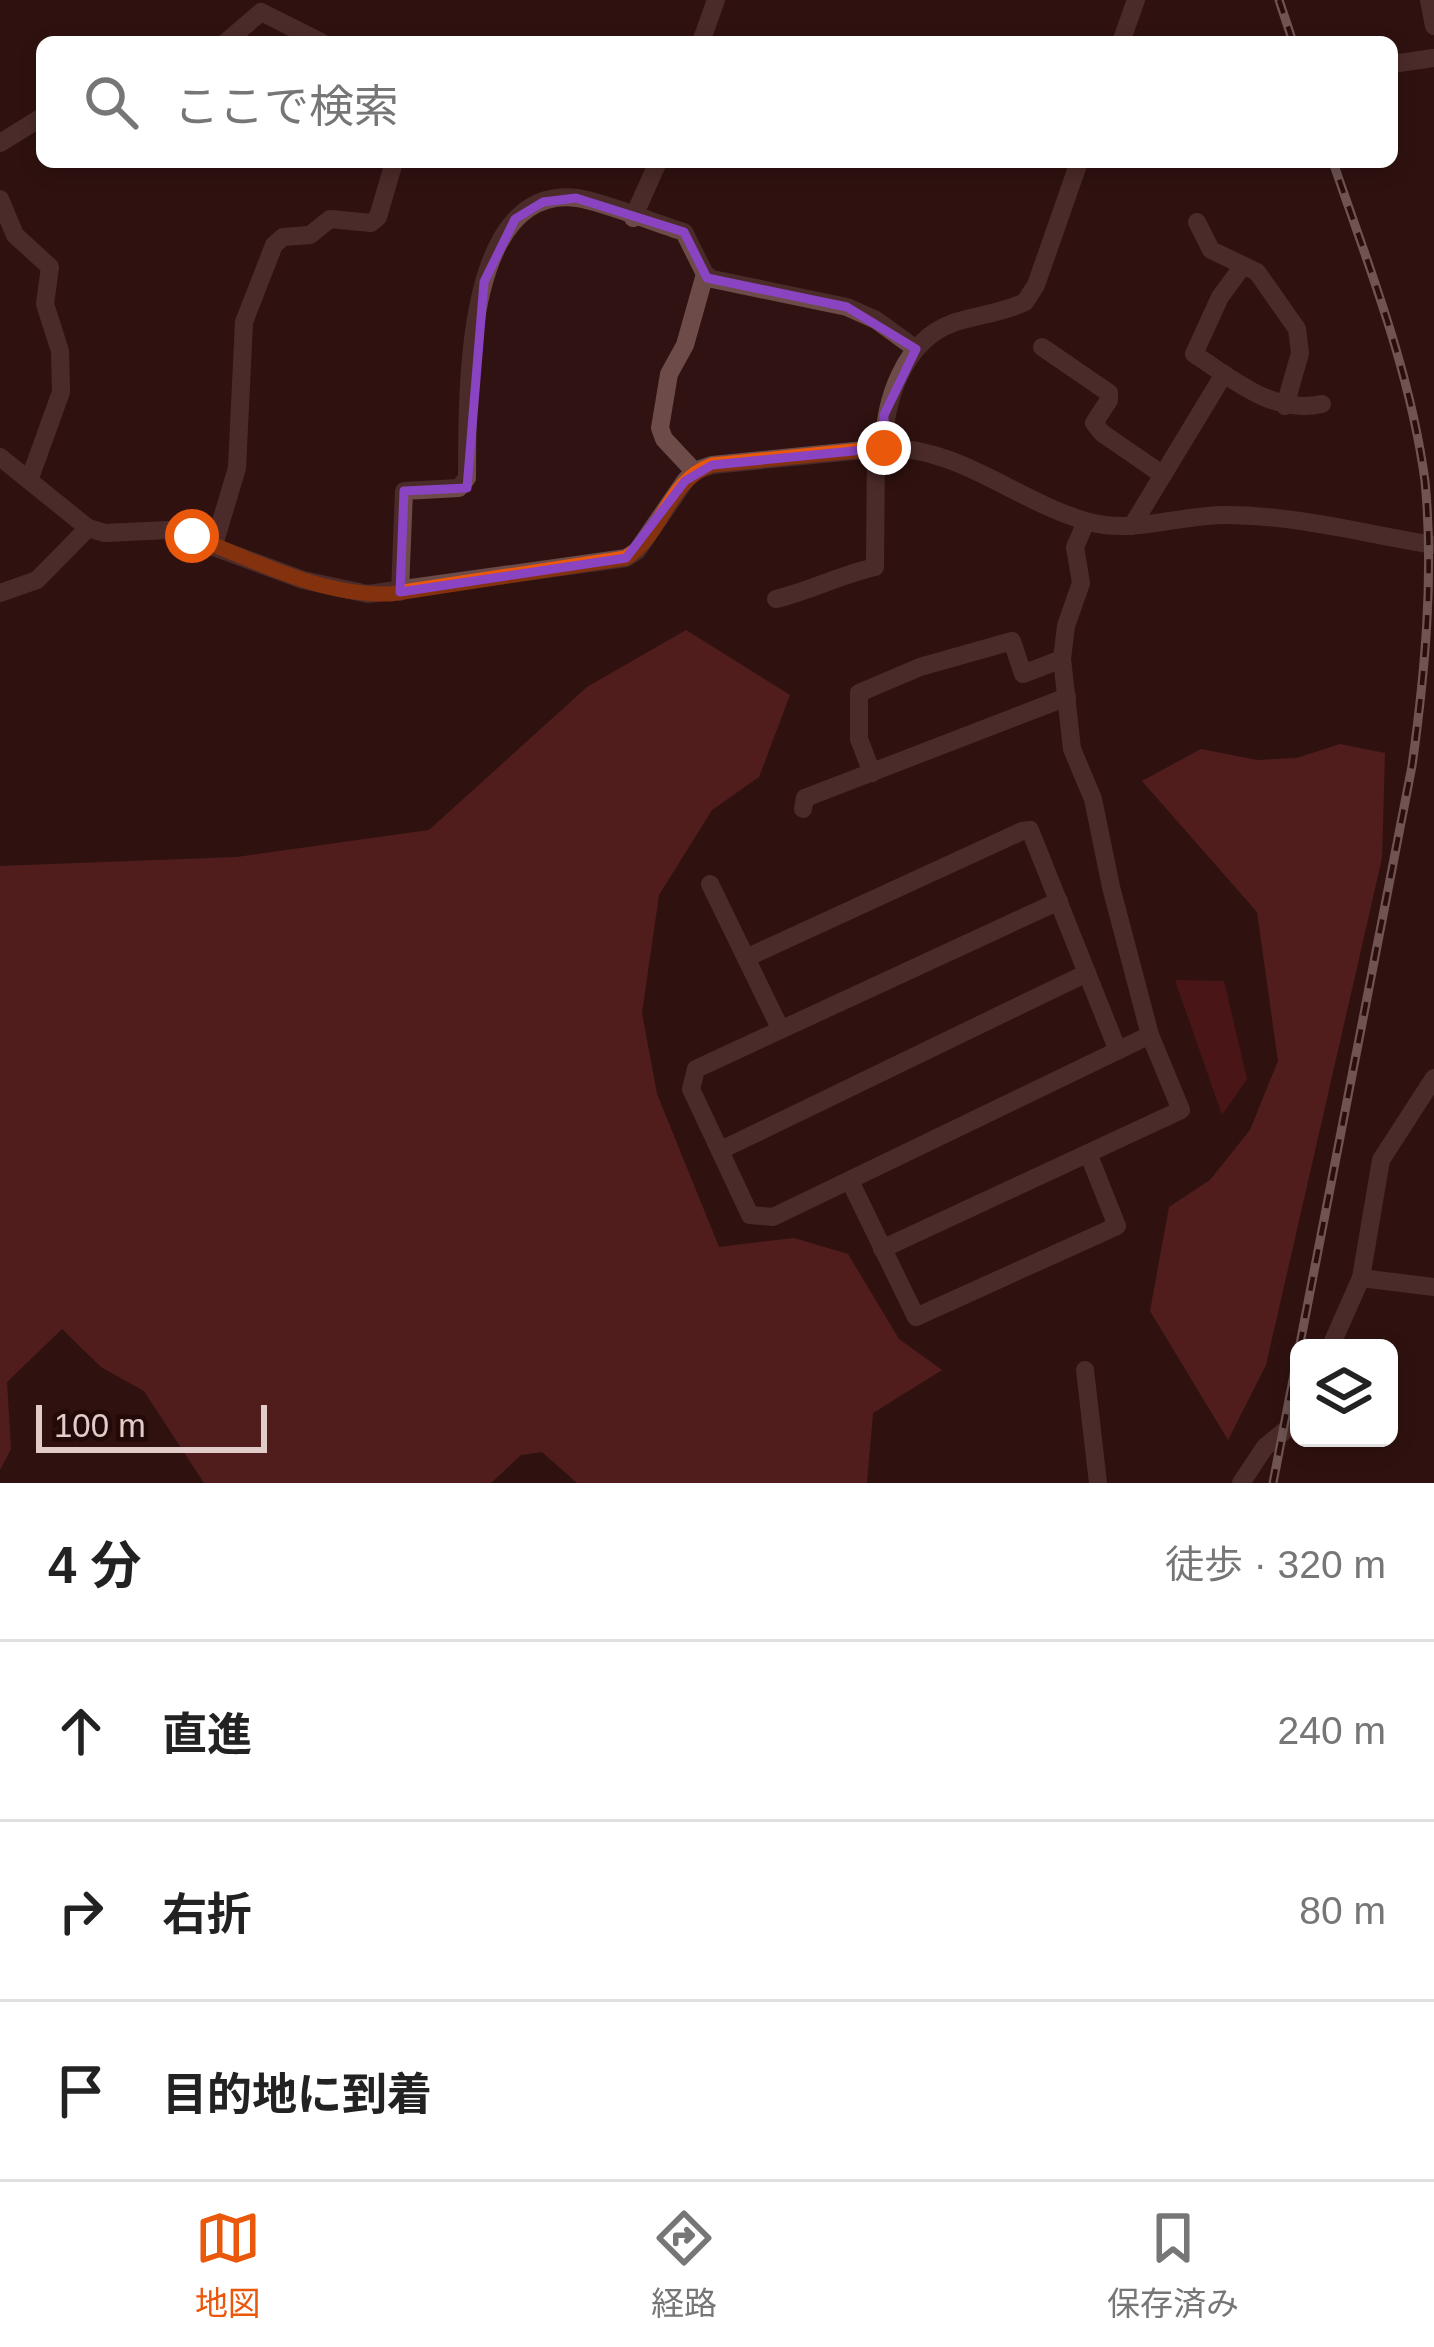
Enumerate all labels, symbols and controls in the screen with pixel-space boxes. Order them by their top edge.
search box [36,36,1398,168]
icon: search [78,69,144,135]
text: ここで検索 [174,81,399,132]
route end [857,421,911,475]
route start [165,509,219,563]
map controls [1290,1339,1398,1447]
button: layers [1290,1339,1398,1447]
scale bar [36,1399,267,1452]
text: 100 m [54,1407,146,1444]
text: 4 分 [48,1537,142,1594]
text: 徒歩 · 320 m [1165,1543,1386,1586]
icon: ahead [48,1698,114,1764]
text: 直進 [162,1709,252,1760]
text: 240 m [1278,1709,1386,1752]
icon: right [48,1878,114,1944]
text: 右折 [162,1889,252,1940]
text: 80 m [1299,1889,1386,1932]
icon: arrive [48,2058,114,2124]
text: 目的地に到着 [162,2069,432,2120]
tab: 地図 [195,2205,261,2325]
tab: 経路 [651,2205,717,2325]
tab: 保存済み [1107,2205,1239,2325]

